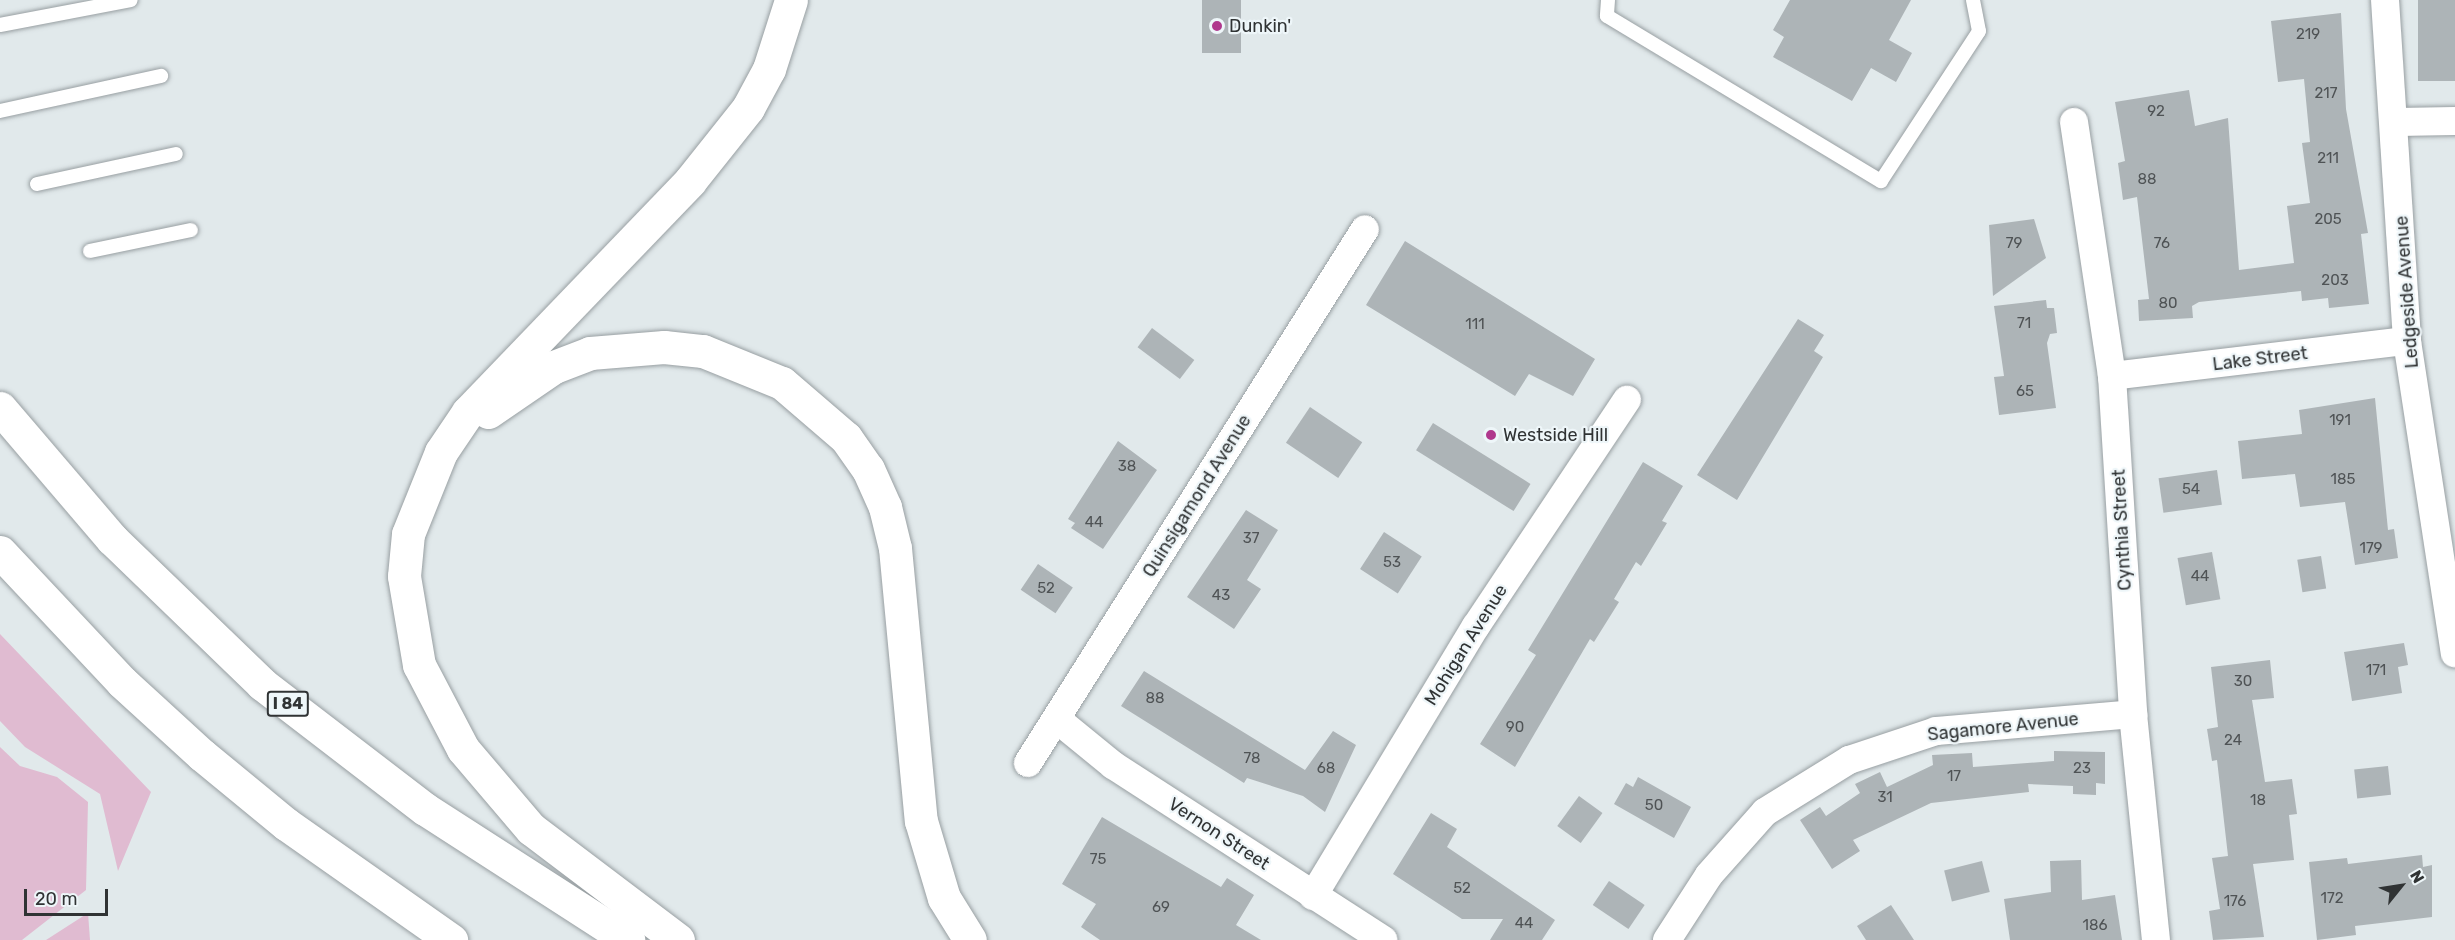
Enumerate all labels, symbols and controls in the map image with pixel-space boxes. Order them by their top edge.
place label: Dunkin' [1229,15,1291,37]
marker: Dunkin' [1210,19,1224,33]
house number: 219 [2296,26,2320,44]
house number: 217 [2315,85,2337,103]
house number: 92 [2147,103,2165,121]
house number: 211 [2317,150,2339,168]
house number: 88 [2137,171,2157,189]
house number: 205 [2314,211,2342,229]
street label: Ledgeside Avenue [2391,215,2423,369]
house number: 79 [2006,235,2022,253]
house number: 76 [2154,235,2170,253]
house number: 203 [2321,272,2349,290]
house number: 80 [2158,295,2178,313]
house number: 71 [2017,315,2031,333]
house number: 111 [1465,316,1485,334]
street label: Lake Street [2211,342,2309,376]
house number: 65 [2016,383,2034,401]
street label: Quinsigamond Avenue [1138,411,1256,581]
house number: 191 [2329,412,2351,430]
place label: Westside Hill [1503,424,1608,446]
marker: Westside Hill [1484,428,1498,442]
house number: 38 [1118,458,1136,476]
street label: Cynthia Street [2108,469,2136,591]
house number: 185 [2331,471,2355,489]
house number: 54 [2182,481,2200,499]
house number: 44 [1085,514,1103,532]
house number: 37 [1243,530,1259,548]
house number: 179 [2359,540,2383,558]
house number: 53 [1383,554,1401,572]
house number: 44 [2191,568,2209,586]
house number: 52 [1037,580,1055,598]
street label: Mohigan Avenue [1420,580,1512,710]
house number: 43 [1212,587,1230,605]
house number: 171 [2366,662,2386,680]
house number: 30 [2234,673,2252,691]
house number: 88 [1145,690,1165,708]
road number: I 84 [266,691,310,717]
street label: Sagamore Avenue [1926,708,2080,746]
house number: 90 [1506,719,1524,737]
house number: 24 [2224,732,2242,750]
house number: 78 [1243,750,1261,768]
house number: 68 [1317,760,1335,778]
house number: 23 [2073,760,2091,778]
house number: 17 [1947,768,1961,786]
house number: 31 [1877,789,1893,807]
house number: 18 [2250,792,2266,810]
street label: Vernon Street [1164,793,1274,875]
house number: 50 [1645,797,1663,815]
house number: 75 [1090,851,1106,869]
north arrow [2371,856,2431,916]
text: N [2406,867,2428,886]
scale bar [27,877,111,915]
house number: 52 [1453,880,1471,898]
text: 20 m [35,888,77,910]
house number: 172 [2321,890,2343,908]
house number: 176 [2224,893,2246,911]
house number: 69 [1152,899,1170,917]
house number: 44 [1515,915,1533,933]
house number: 186 [2082,917,2108,935]

